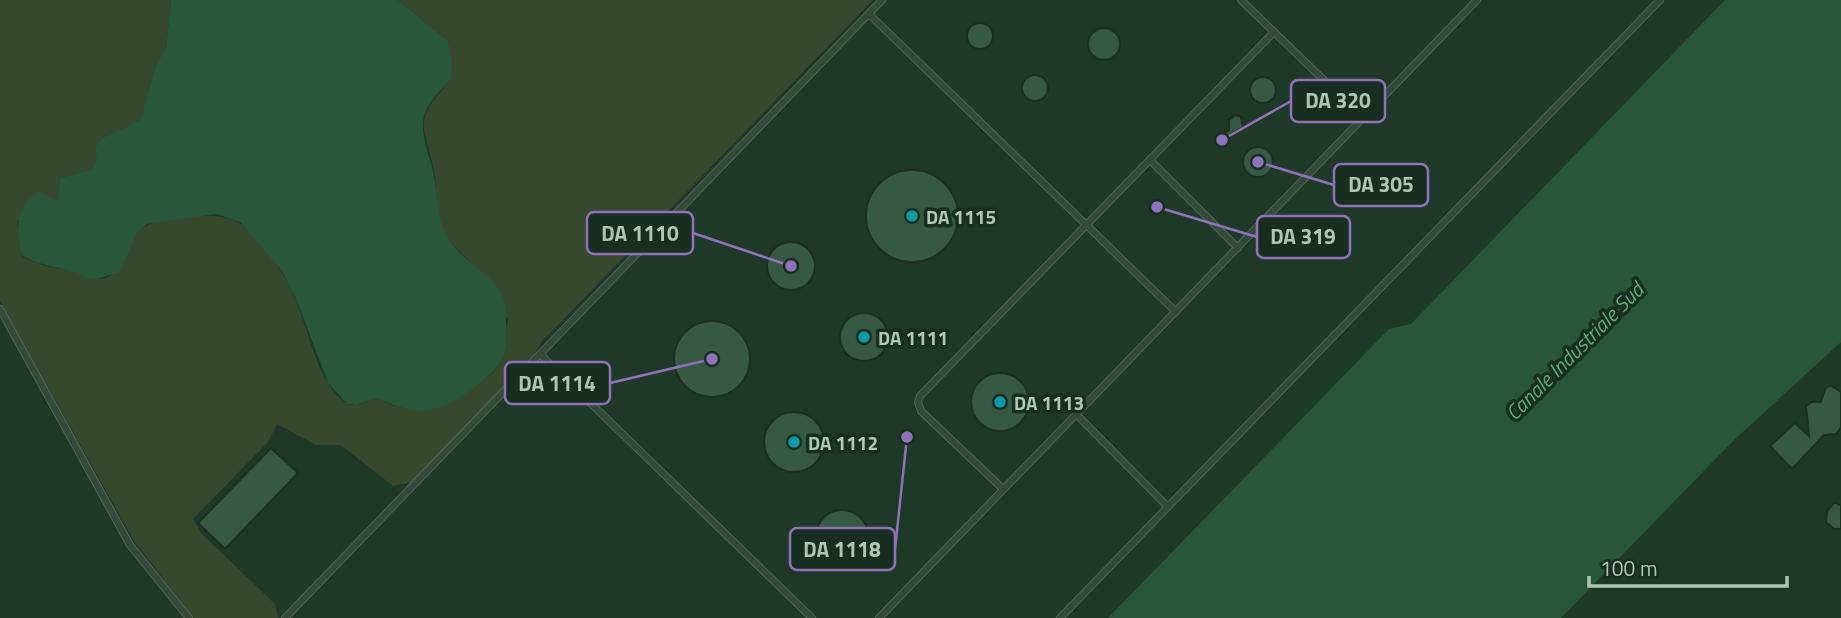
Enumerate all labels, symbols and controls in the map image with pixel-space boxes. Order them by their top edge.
callout: DA 320 [1291,80,1385,122]
text: DA 320 [1305,84,1371,116]
callout: DA 305 [1334,164,1428,206]
text: DA 305 [1348,168,1414,200]
place label: DA 1115 [926,202,996,231]
marker: DA 1115 [904,208,920,224]
callout: DA 1110 [587,212,693,254]
callout: DA 319 [1257,216,1350,258]
text: DA 1110 [601,217,679,249]
text: DA 319 [1270,220,1336,252]
water label: Canale Industriale Sud [1497,273,1652,428]
place label: DA 1111 [878,323,948,352]
marker: DA 1111 [856,329,872,345]
callout: DA 1114 [505,362,610,404]
text: DA 1114 [518,367,596,399]
place label: DA 1113 [1014,388,1084,417]
marker: DA 1113 [992,394,1008,410]
place label: DA 1112 [808,428,878,457]
marker: DA 1112 [786,434,802,450]
callout: DA 1118 [790,528,895,570]
text: DA 1118 [803,533,881,565]
scale bar [1589,544,1787,588]
text: 100 m [1600,552,1657,584]

